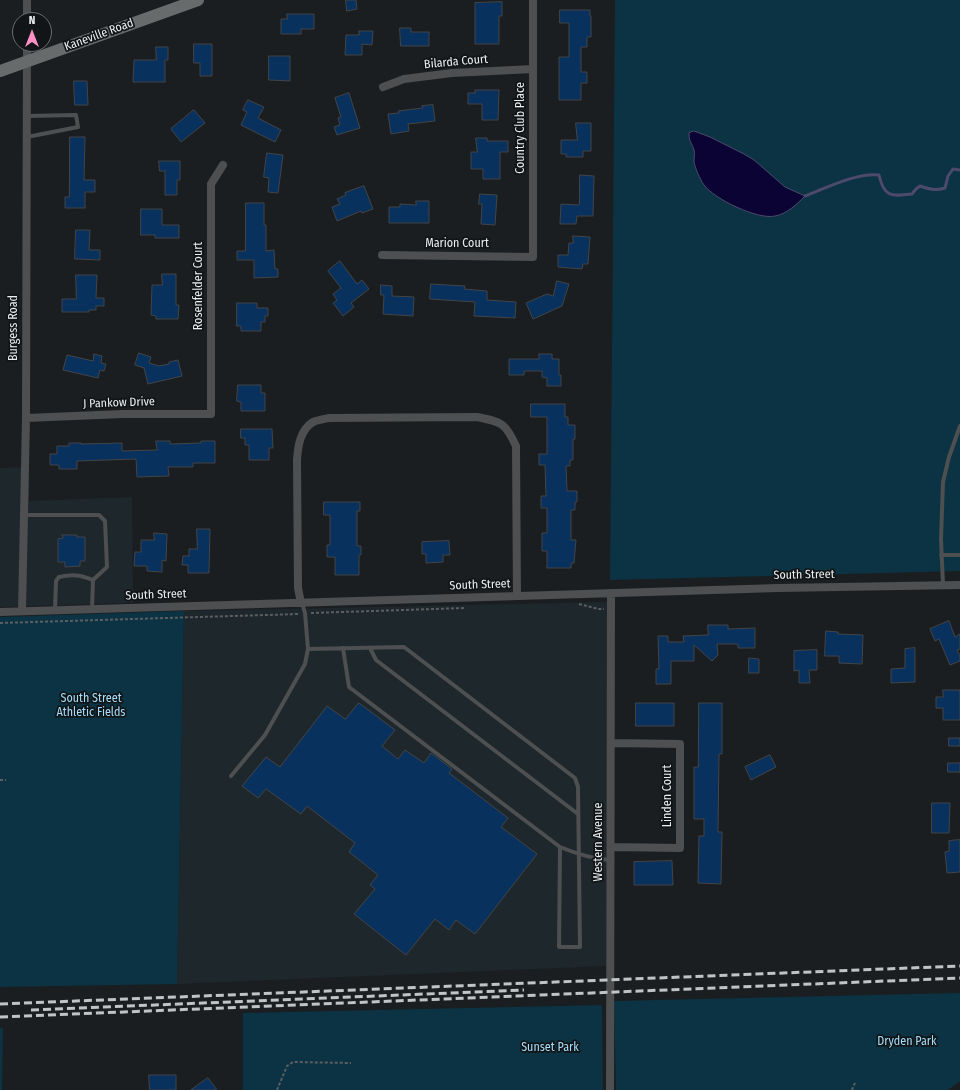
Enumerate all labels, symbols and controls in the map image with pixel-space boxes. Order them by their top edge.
north arrow [12,12,52,52]
text: N [29,14,35,27]
street label: Kaneville Road [62,16,136,54]
street label: Bilarda Court [423,52,489,72]
street label: Country Club Place [514,82,528,174]
street label: Marion Court [425,237,489,251]
street label: Rosenfelder Court [192,242,206,330]
street label: Burgess Road [7,295,21,361]
street label: J Pankow Drive [83,395,155,411]
street label: South Street [773,567,835,583]
street label: South Street [449,577,511,593]
street label: South Street [125,587,187,603]
park label: South Street Athletic Fields [57,692,125,720]
street label: Linden Court [661,765,675,827]
street label: Western Avenue [592,803,606,881]
park label: Dryden Park [877,1035,937,1049]
park label: Sunset Park [521,1041,579,1055]

